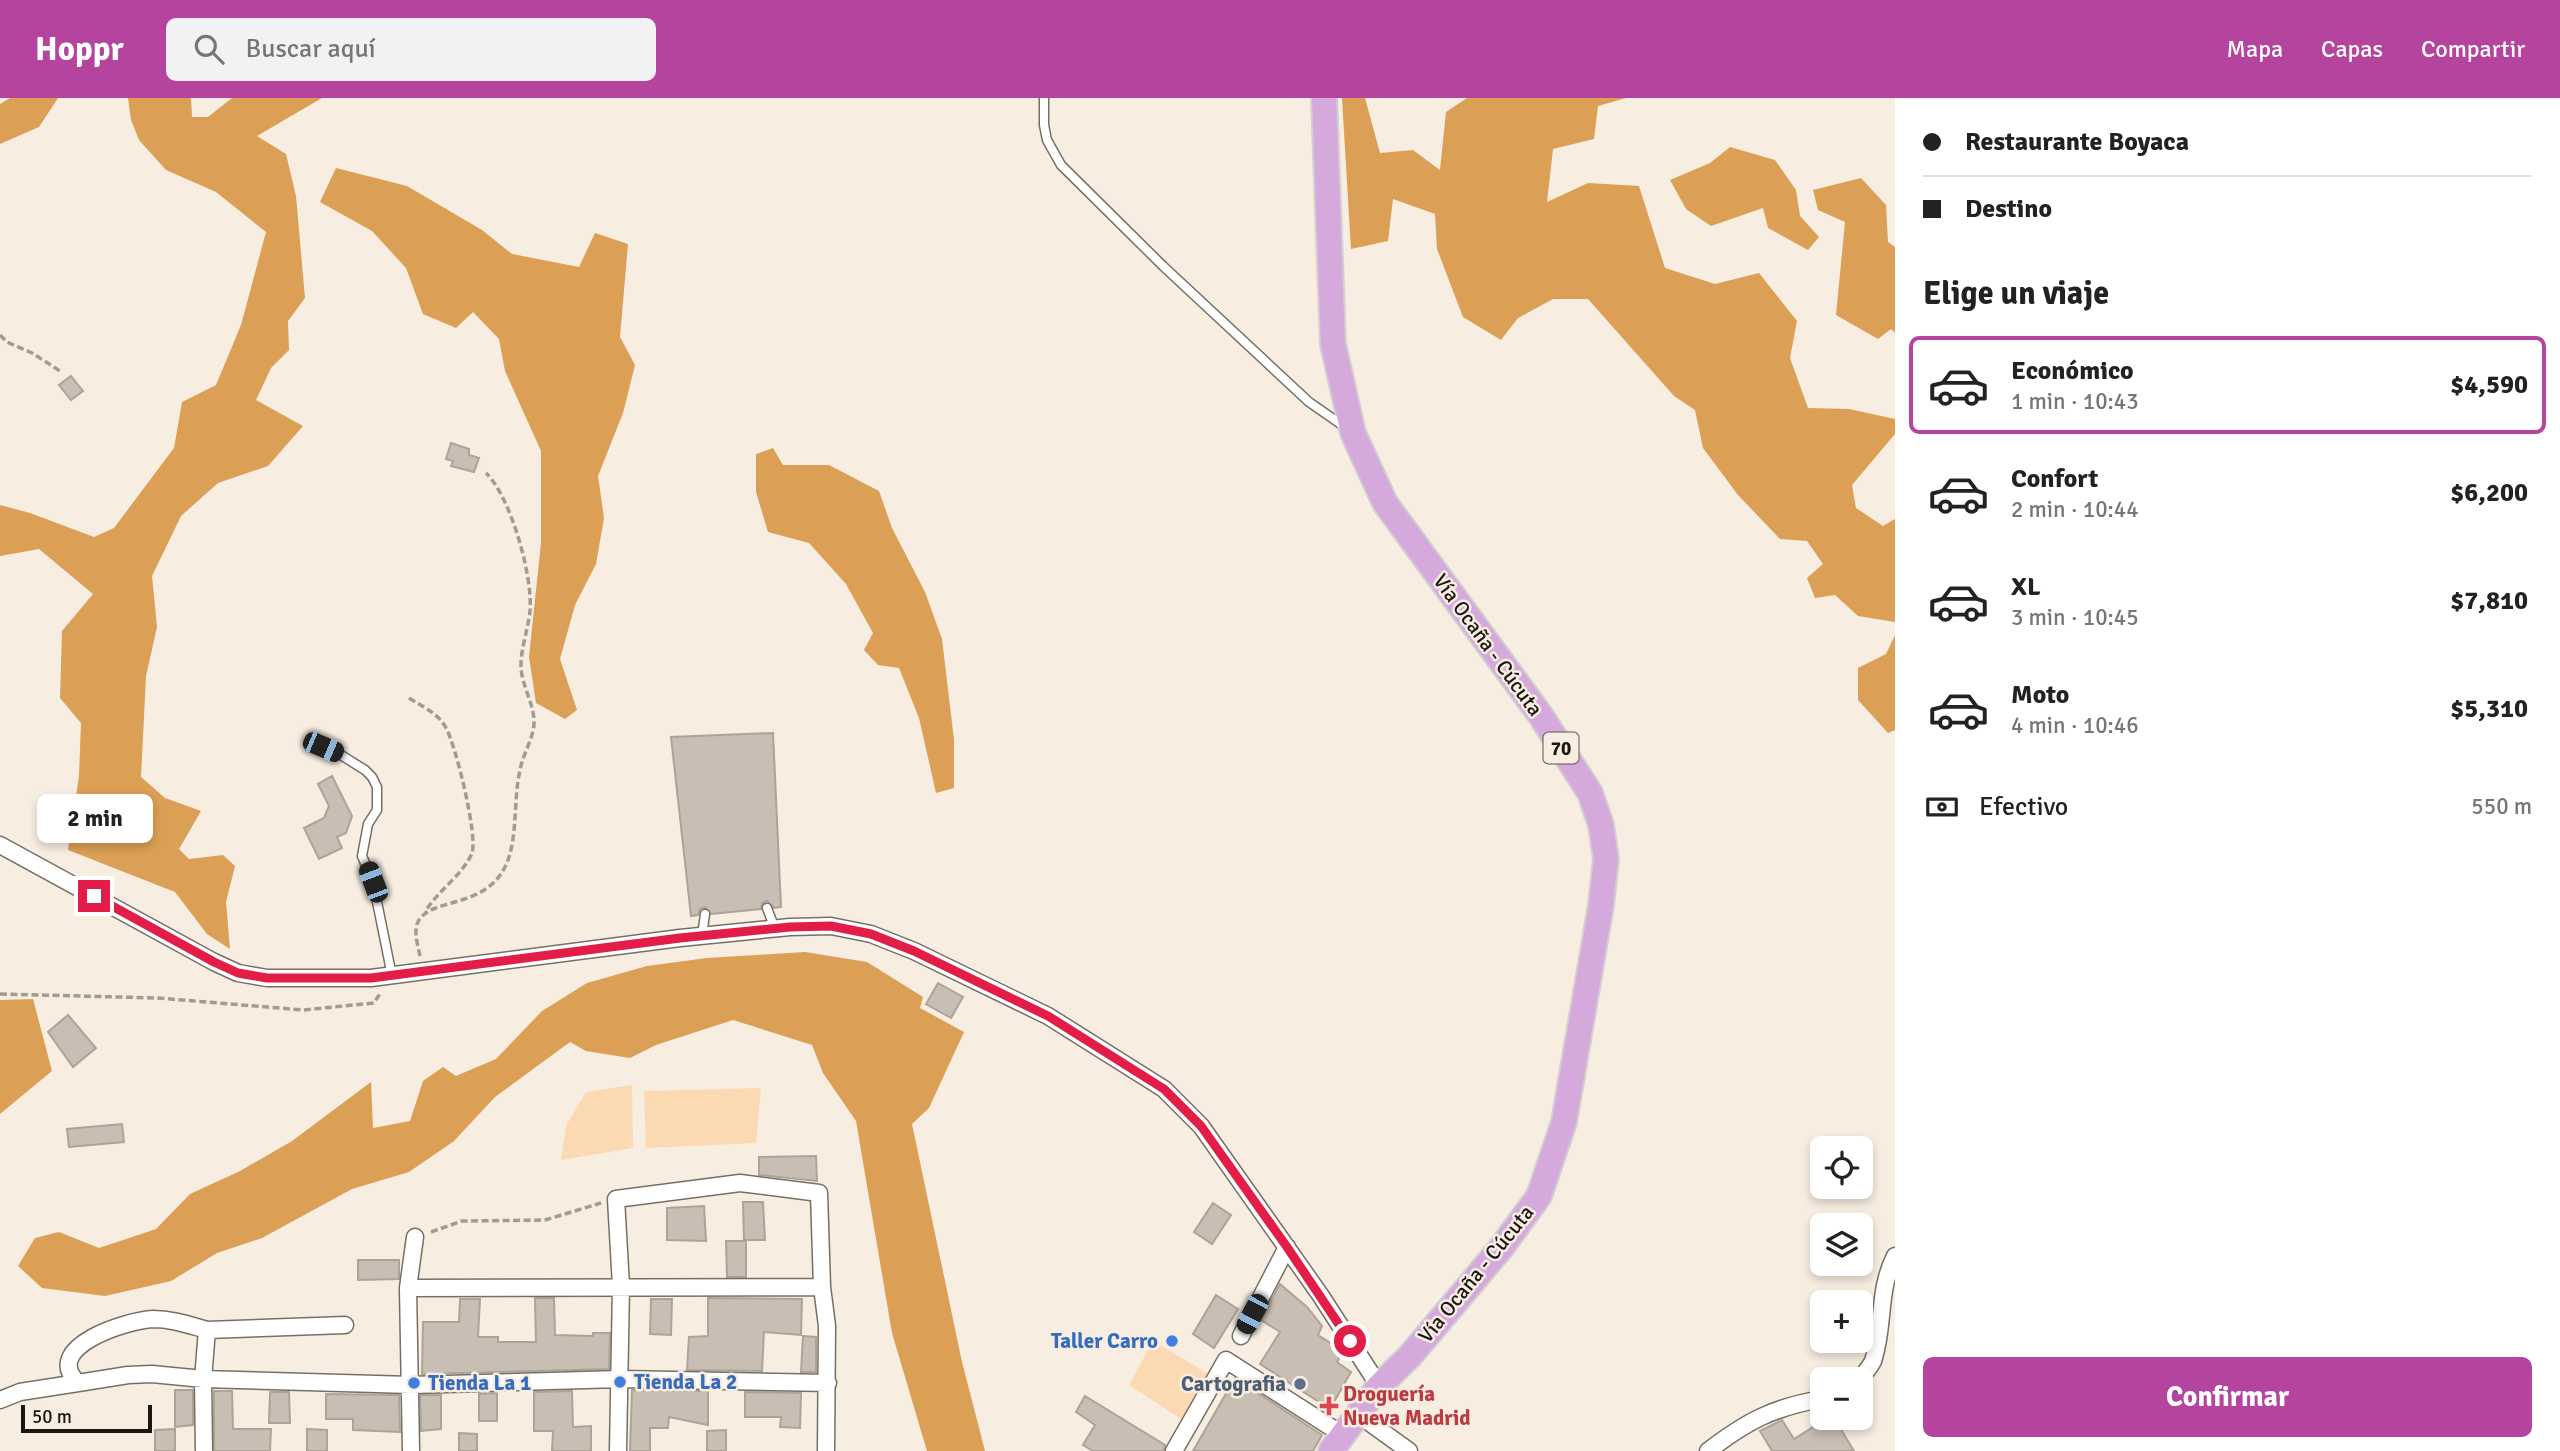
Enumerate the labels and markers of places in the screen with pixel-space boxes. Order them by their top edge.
place label: Taller Carro [1051,1328,1158,1354]
marker: Taller Carro [1164,1333,1180,1349]
place label: Tienda La 2 [634,1369,737,1395]
place label: Tienda La 1 [428,1370,531,1396]
place label: Cartografia [1181,1371,1286,1397]
marker: Tienda La 2 [612,1374,628,1390]
marker: Tienda La 1 [406,1375,422,1391]
marker: Cartografia [1292,1376,1308,1392]
place label: Droguería Nueva Madrid [1343,1381,1471,1431]
marker: Droguería Nueva Madrid [1321,1398,1337,1414]

